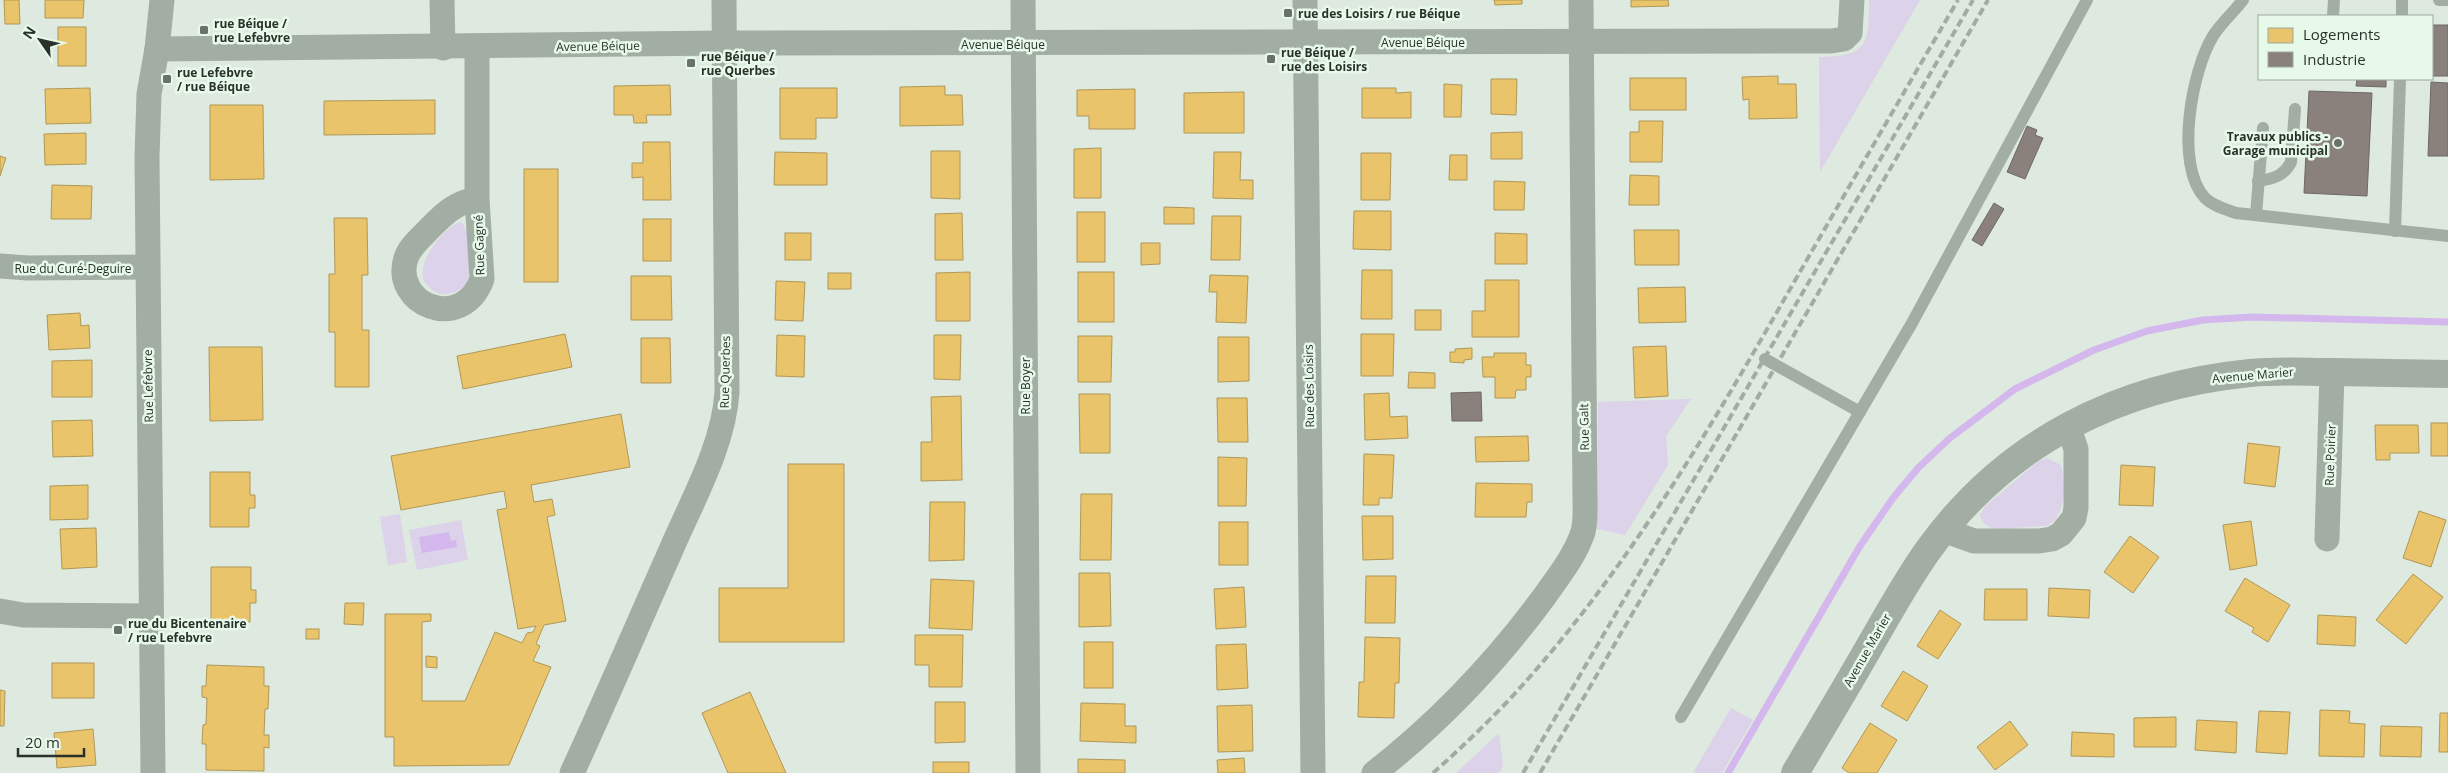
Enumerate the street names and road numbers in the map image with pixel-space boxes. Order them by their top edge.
street label: Avenue Béique [1381,34,1465,51]
street label: Avenue Béique [961,36,1045,53]
street label: Avenue Béique [556,37,640,55]
street label: Rue Gagné [469,214,489,276]
street label: Rue du Curé-Deguire [15,260,132,277]
street label: Rue Querbes [716,335,734,409]
street label: Rue des Loisirs [1300,344,1318,428]
street label: Rue Lefebvre [139,349,157,423]
street label: Rue Boyer [1017,357,1034,415]
street label: Avenue Marier [2211,363,2295,387]
street label: Rue Galt [1575,403,1593,451]
street label: Rue Poirier [2320,424,2340,486]
street label: Avenue Marier [1839,610,1895,690]

